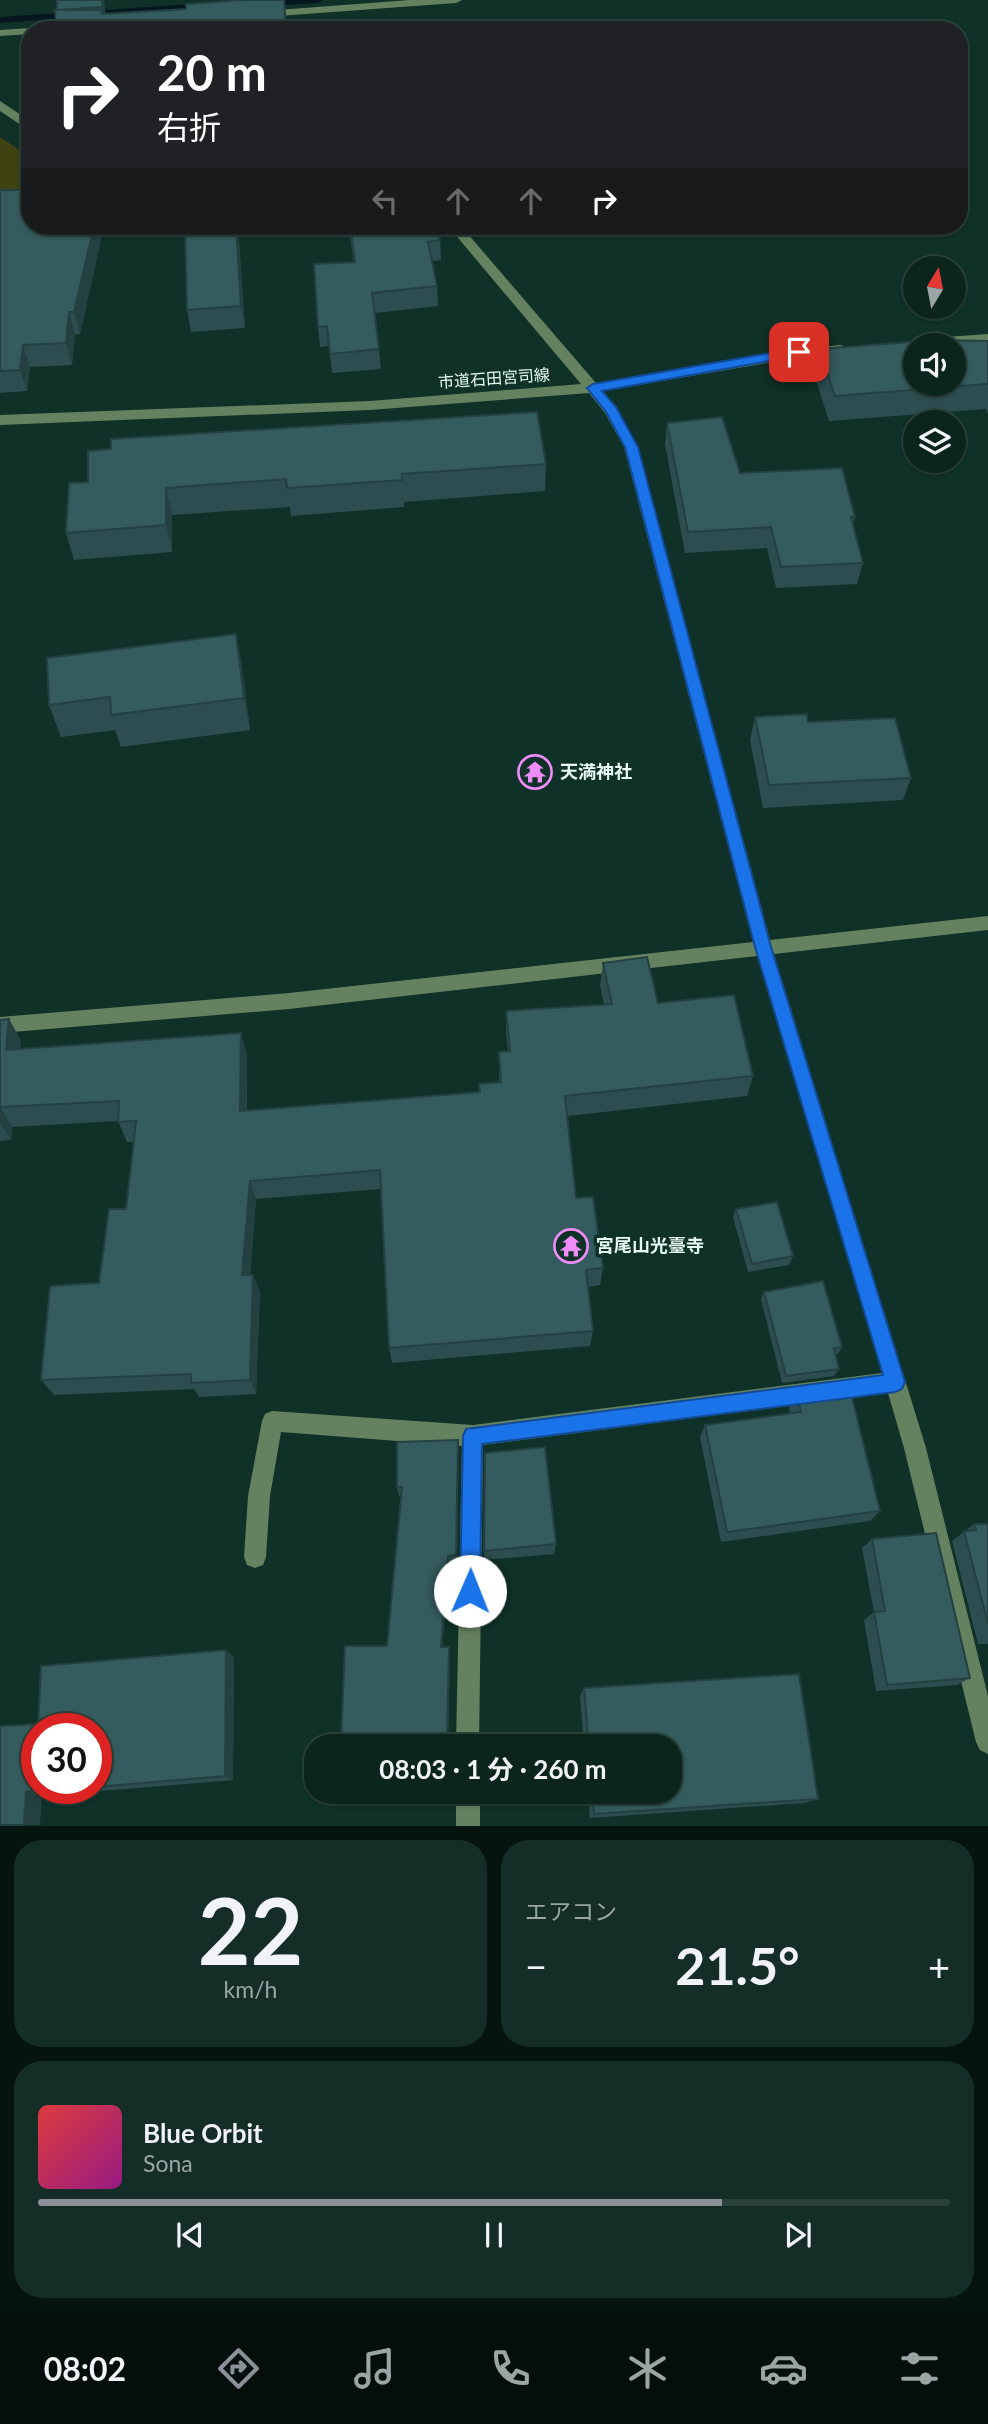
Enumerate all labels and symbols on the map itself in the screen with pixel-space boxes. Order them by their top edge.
north arrow [903,256,966,318]
pin [769,322,829,382]
street label: 市道石田宮司線 [437,364,550,391]
temple icon: 天満神社 [516,753,554,791]
place label: 天満神社 [560,760,632,782]
temple icon: 宮尾山光臺寺 [552,1227,590,1265]
place label: 宮尾山光臺寺 [596,1234,704,1256]
position arrow [433,1554,507,1628]
speed limit sign: 30 [21,1713,112,1804]

